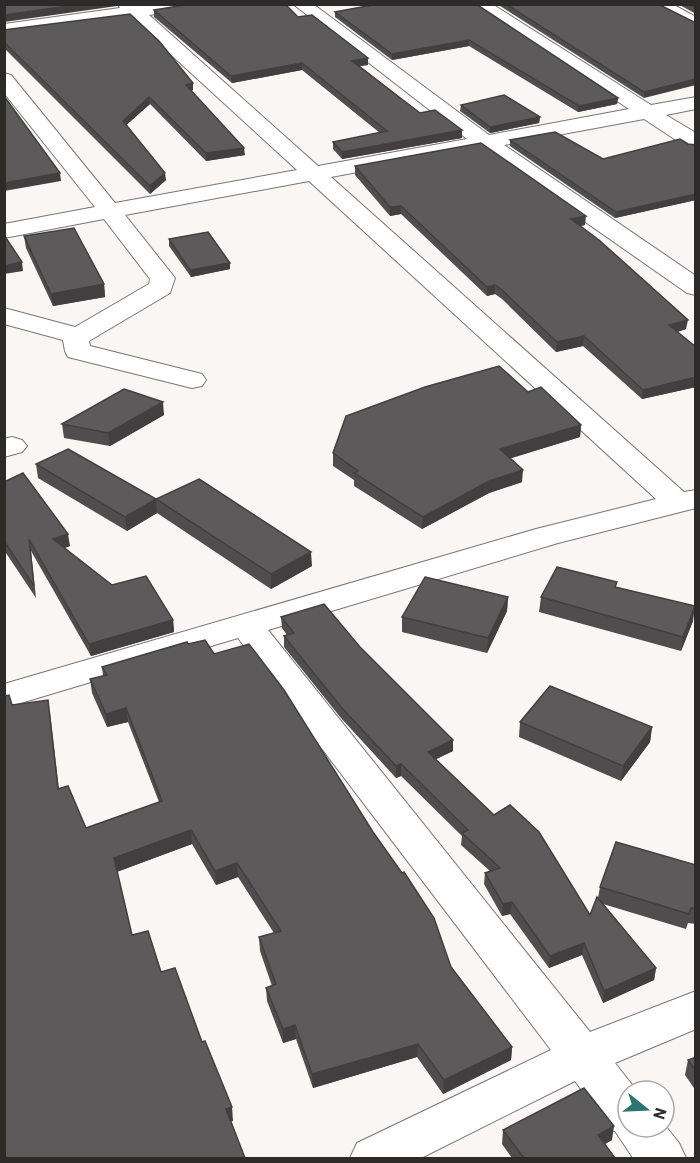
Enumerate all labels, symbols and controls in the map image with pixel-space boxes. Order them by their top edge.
north arrow [616,1079,676,1139]
text: N [650,1106,671,1122]

